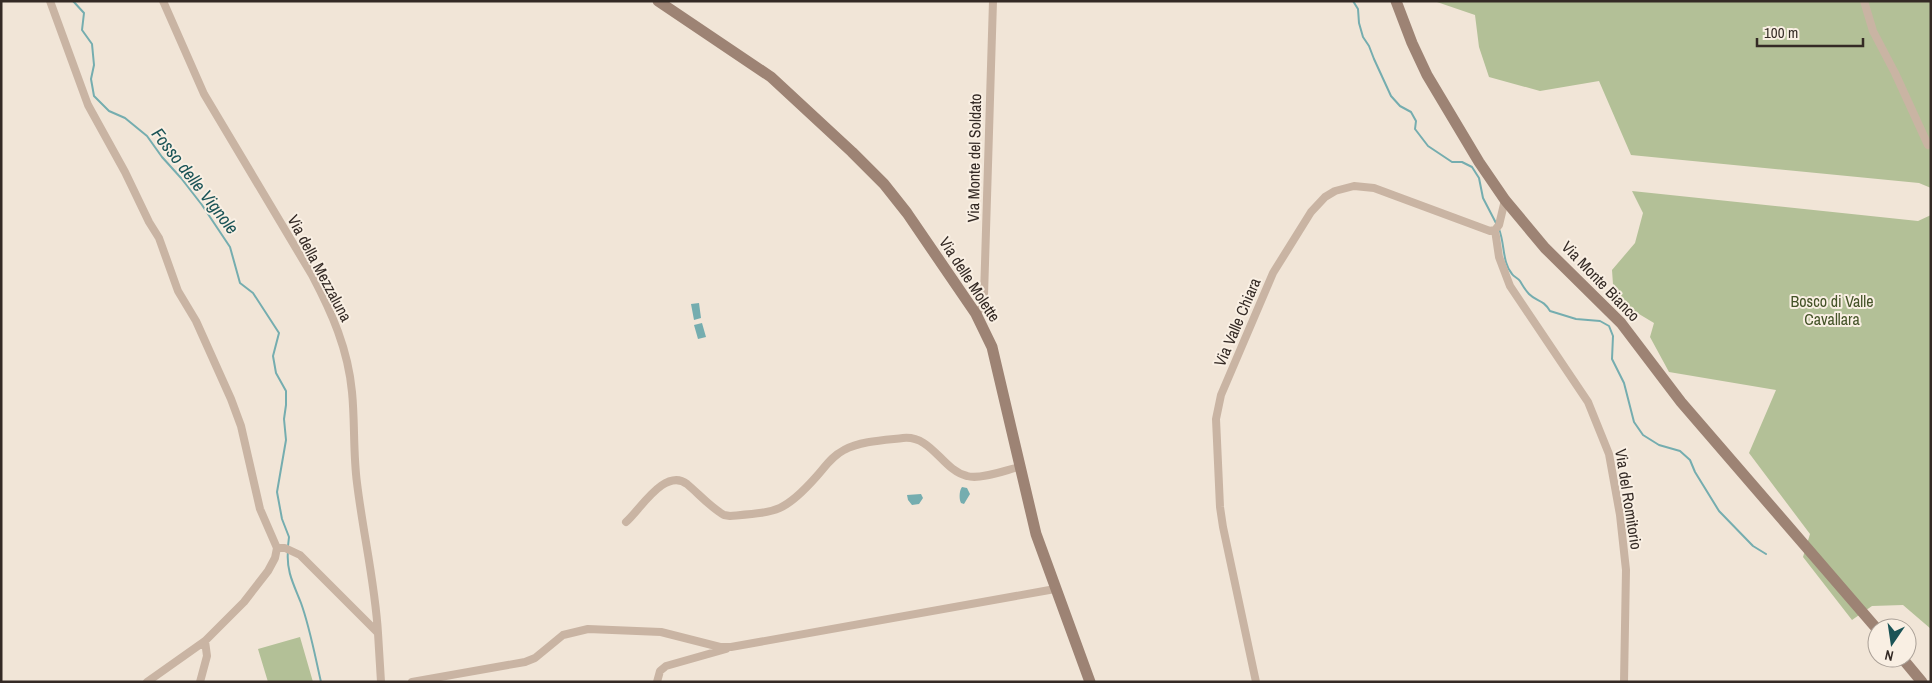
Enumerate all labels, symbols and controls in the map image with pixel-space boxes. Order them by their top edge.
scale bar [1757,15,1863,47]
text: 100 m [1764,22,1798,43]
street label: Via Monte del Soldato [962,93,986,223]
water label: Fosso delle Vignole [146,122,245,239]
street label: Via della Mezzaluna [283,211,358,326]
street label: Via delle Molette [934,232,1006,326]
street label: Via Monte Bianco [1557,236,1645,326]
street label: Via Valle Chiara [1208,274,1266,370]
park label: Bosco di Valle Cavallara [1791,290,1873,330]
street label: Via del Romitorio [1610,447,1648,551]
north arrow [1867,618,1917,668]
text: N [1883,646,1895,665]

